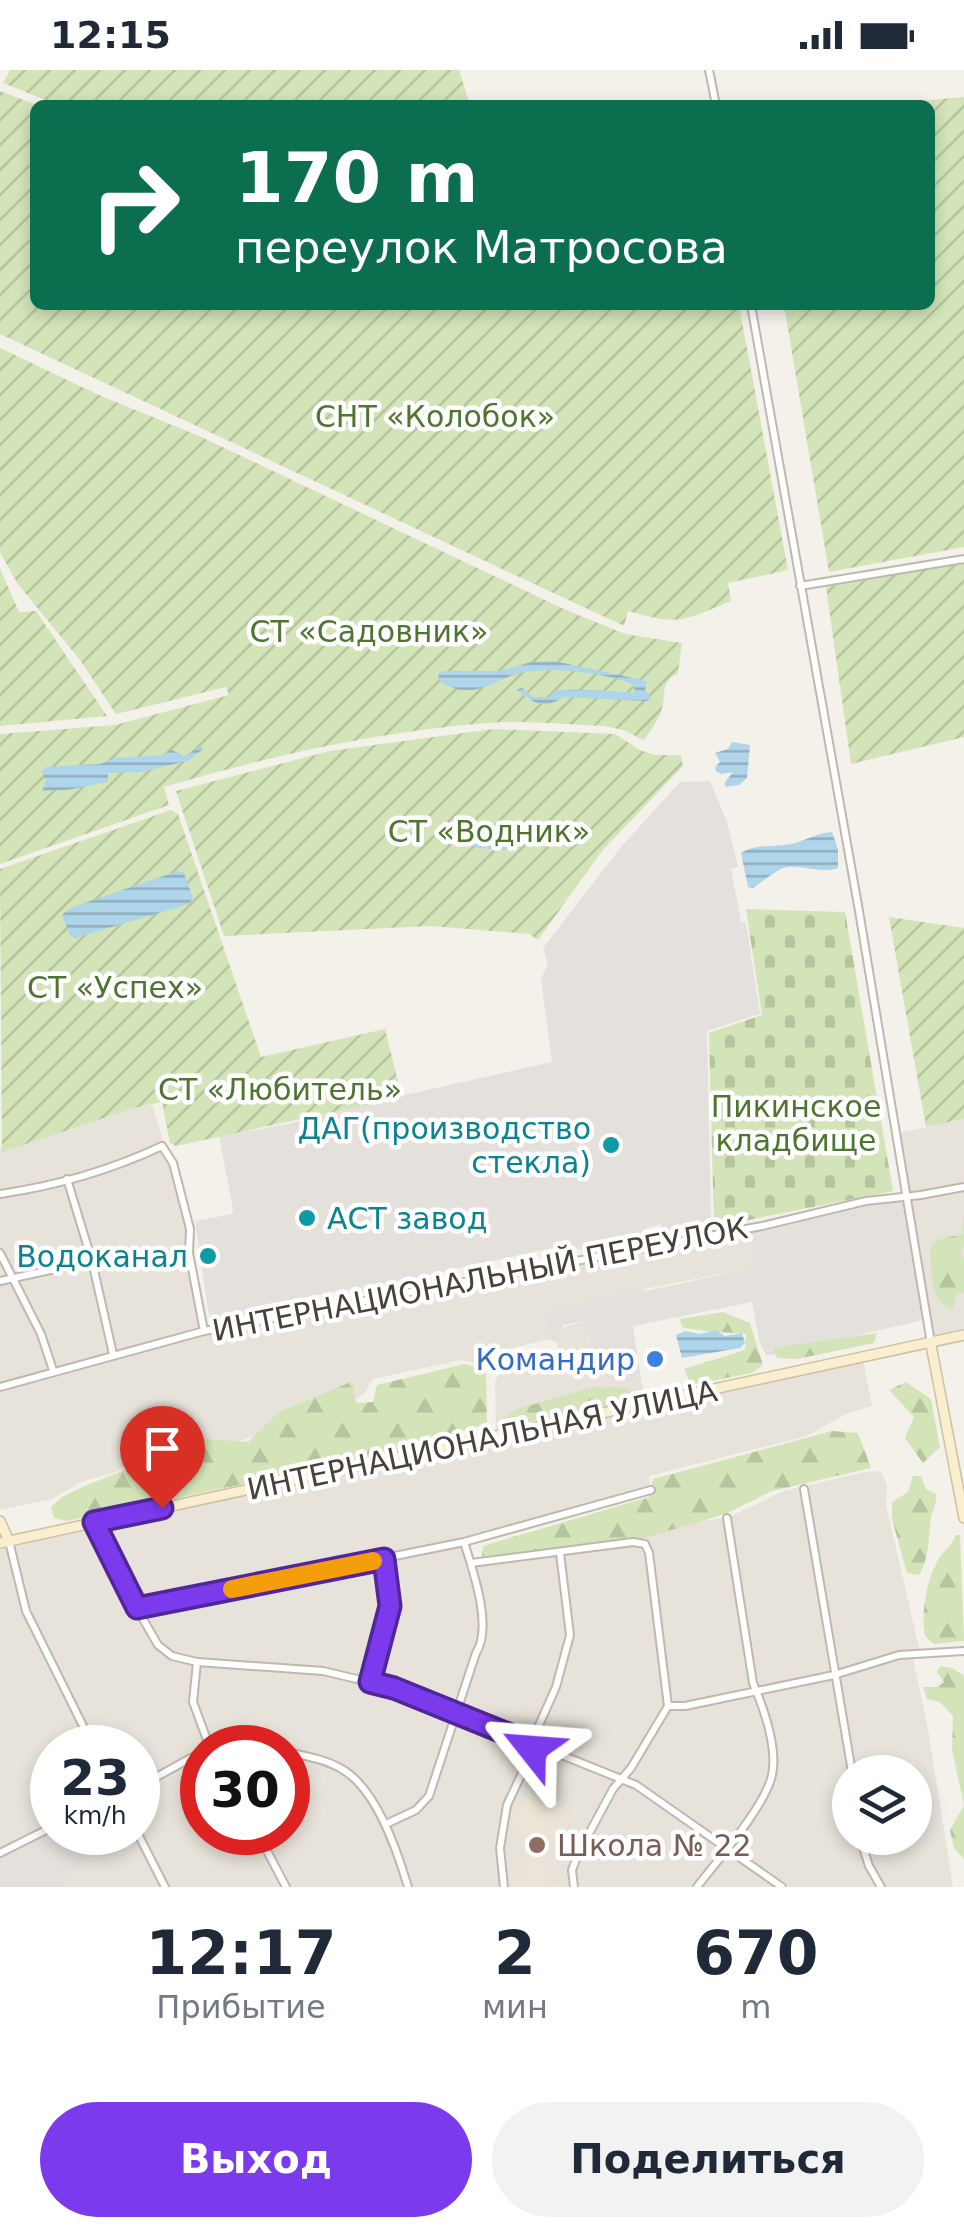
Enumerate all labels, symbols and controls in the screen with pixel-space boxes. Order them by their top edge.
text: 12:15 [50,13,171,57]
text: 170 m [235,137,478,219]
icon: right [70,140,200,270]
text: переулок Матросова [235,221,728,274]
park label: СНТ «Колобок» [315,399,555,434]
park label: СТ «Садовник» [250,614,488,649]
park label: СТ «Водник» [388,814,590,849]
park label: СТ «Успех» [27,970,203,1005]
park label: СТ «Любитель» [158,1072,402,1107]
park label: Пикинское кладбище [711,1089,881,1158]
place label: ДАГ(производство стекла) [298,1111,591,1180]
marker: ДАГ(производство стекла) [600,1134,622,1156]
place label: АСТ завод [327,1201,487,1236]
marker: АСТ завод [296,1207,318,1229]
street label: ИНТЕРНАЦИОНАЛЬНЫЙ ПЕРЕУЛОК [209,1210,751,1348]
place label: Водоканал [16,1239,188,1274]
marker: Водоканал [197,1245,219,1267]
place label: Командир [475,1342,635,1377]
marker: Командир [644,1348,666,1370]
street label: ИНТЕРНАЦИОНАЛЬНАЯ УЛИЦА [244,1373,721,1507]
pin [120,1406,205,1509]
icon: arrive [135,1421,190,1476]
position arrow [480,1697,584,1801]
speed limit sign: 30 [180,1725,310,1855]
text: 23 [60,1749,130,1807]
map controls [832,1755,932,1855]
button: layers [832,1755,932,1855]
text: km/h [63,1801,127,1830]
place label: Школа № 22 [557,1828,752,1863]
marker: Школа № 22 [526,1834,548,1856]
text: 12:17 [145,1918,336,1988]
text: 2 [494,1918,536,1988]
text: 670 [693,1918,819,1988]
text: Прибытие [156,1988,326,2026]
text: мин [482,1988,548,2026]
text: m [740,1988,771,2026]
button: Выход [40,2102,472,2217]
button: Поделиться [492,2102,924,2217]

